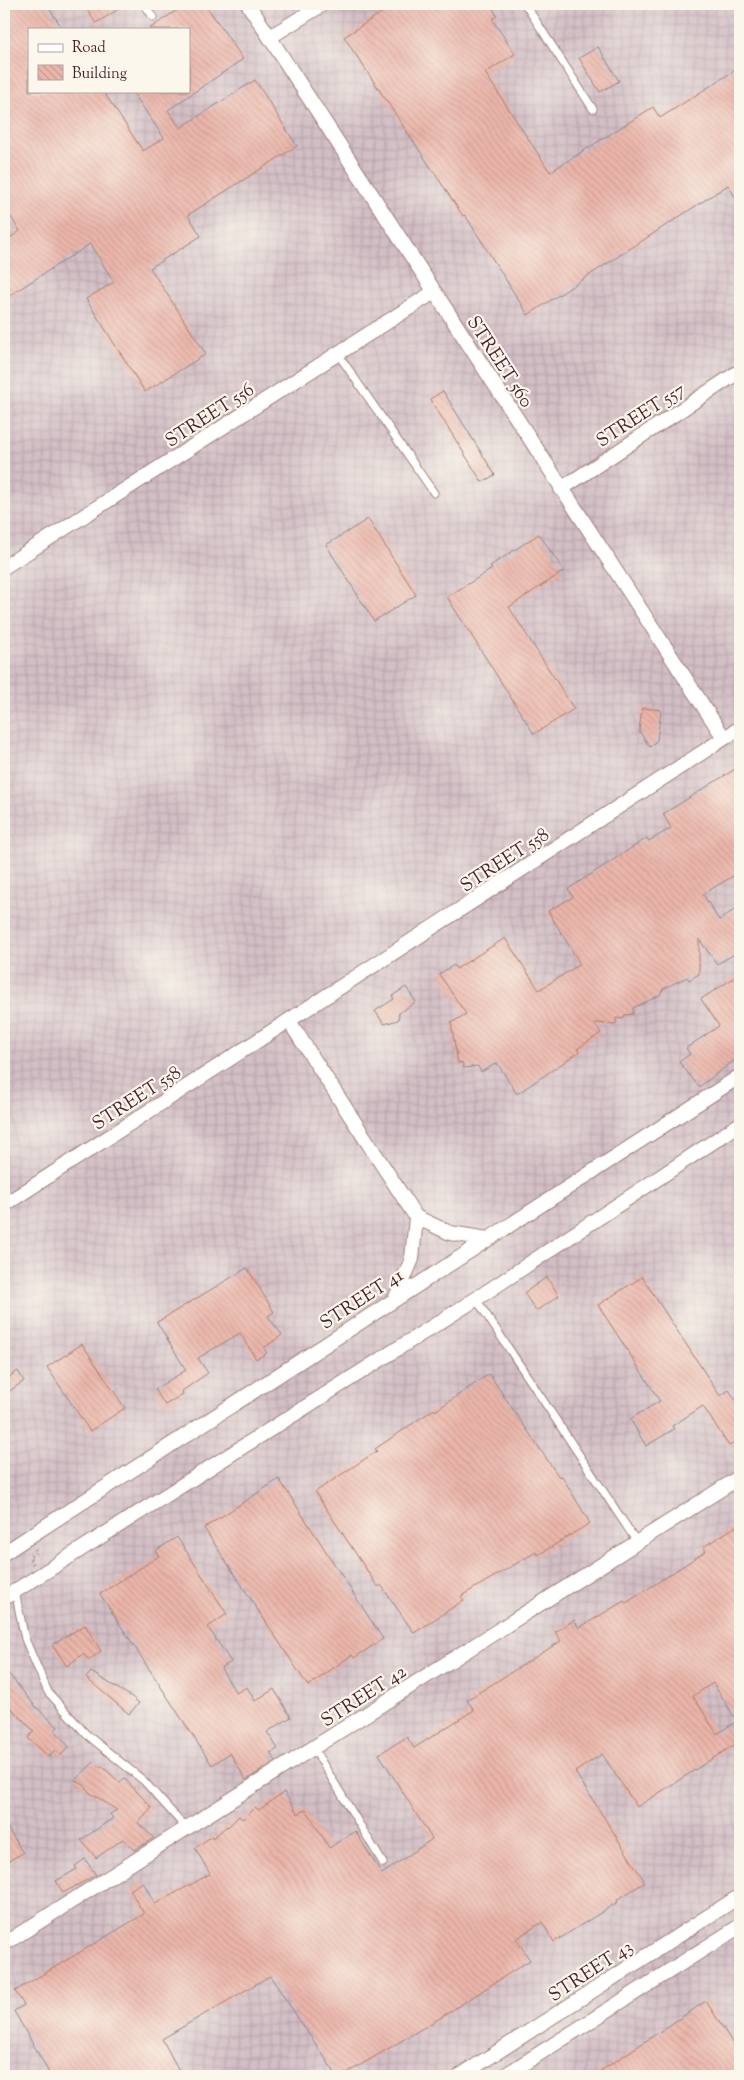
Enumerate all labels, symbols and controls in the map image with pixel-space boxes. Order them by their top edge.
legend [28,28,190,92]
text: Road [72,38,106,59]
text: Building [72,64,127,85]
street label: STREET 560 [459,311,539,414]
street label: STREET 556 [161,377,260,455]
street label: STREET 557 [591,377,692,455]
street label: STREET 558 [456,822,555,900]
street label: STREET 558 [88,1060,187,1138]
street label: STREET 41 [315,1263,410,1337]
street label: STREET 42 [316,1659,413,1735]
street label: STREET 43 [544,1935,639,2010]

